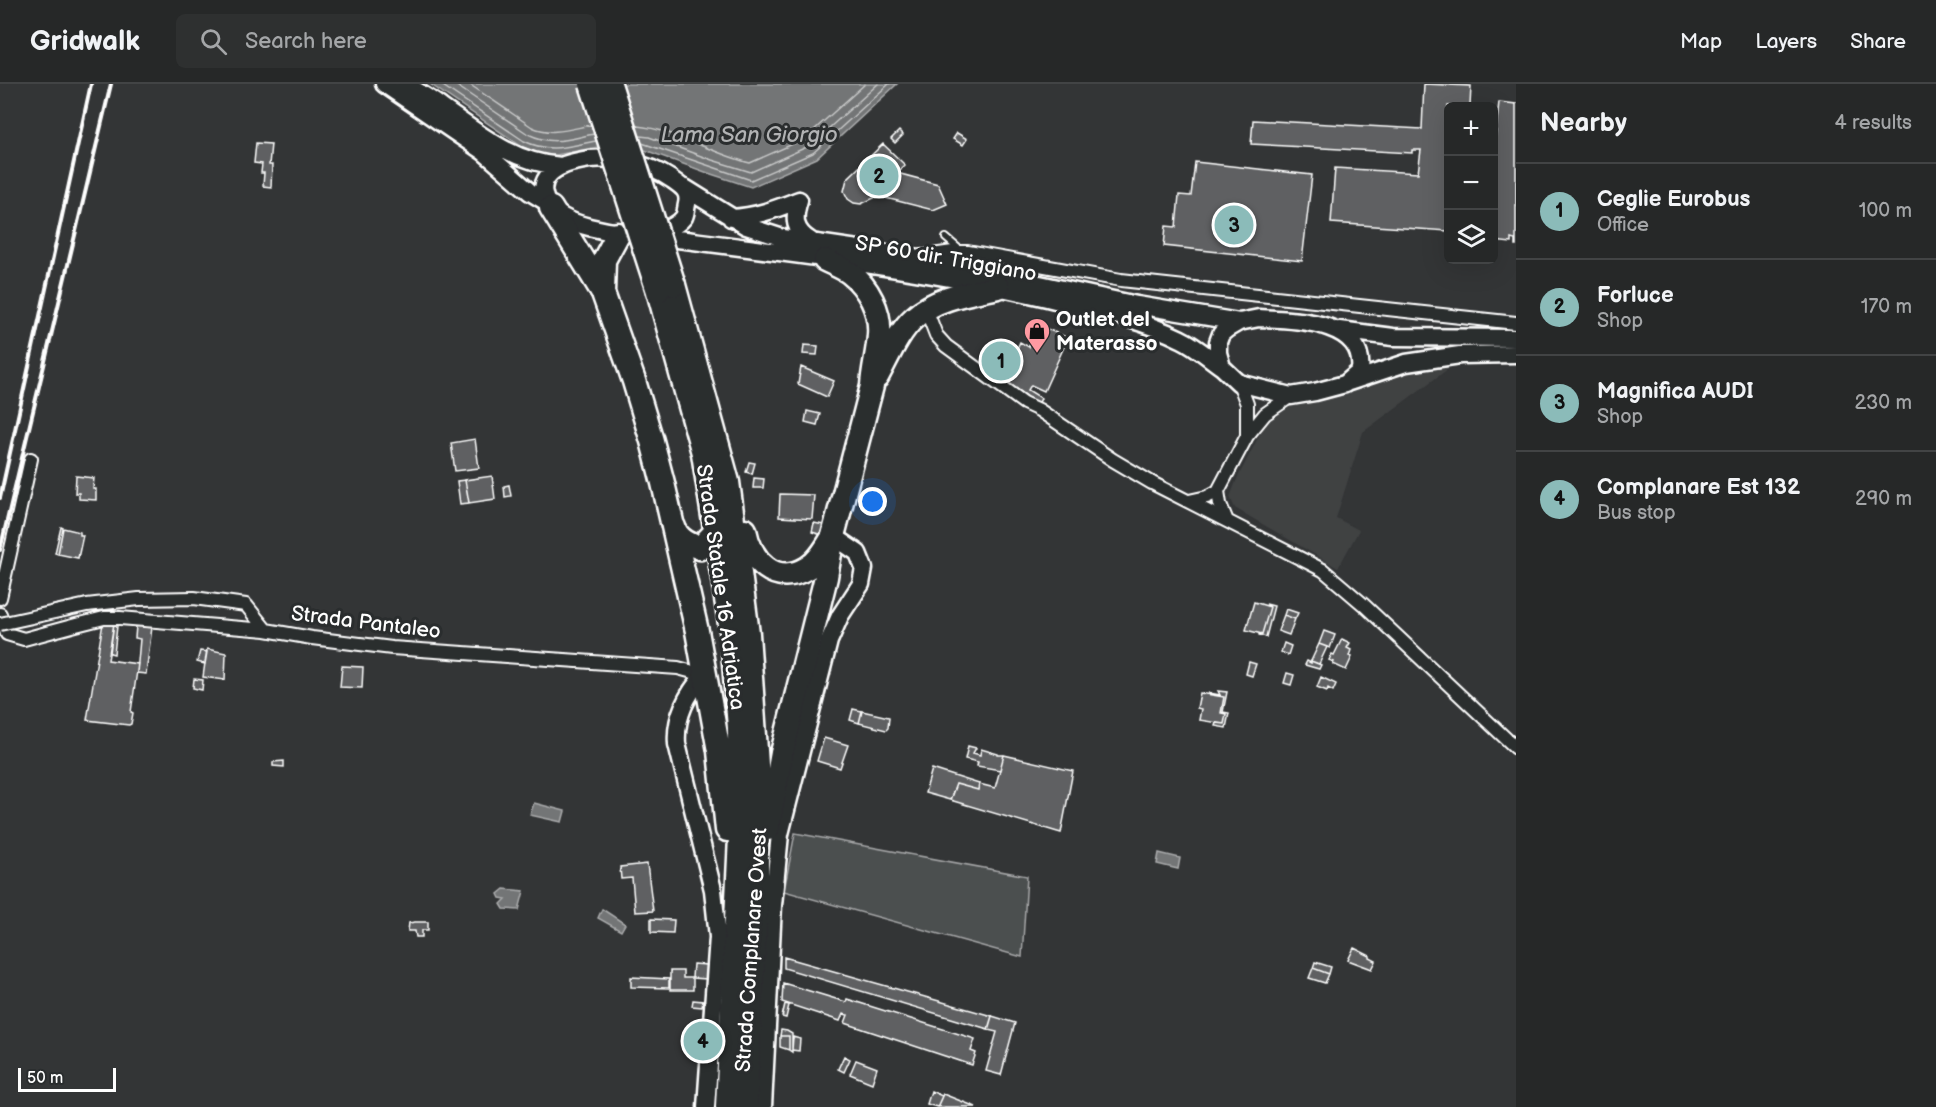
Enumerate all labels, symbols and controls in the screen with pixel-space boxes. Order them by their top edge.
search box [176,14,596,68]
text: Gridwalk [30,25,140,58]
icon: search [197,25,230,58]
text: Search here [245,28,367,55]
text: Map [1680,29,1722,54]
text: Layers [1755,29,1817,54]
text: Share [1850,29,1906,54]
map controls [1444,102,1498,264]
button: + [1444,102,1498,156]
text: Nearby [1540,108,1627,139]
text: 4 results [1834,111,1912,135]
water label: Lama San Giorgio [660,122,838,149]
pin: 2 [860,154,898,199]
button: − [1444,156,1498,210]
text: Ceglie Eurobus [1597,186,1750,213]
text: 1 [1555,199,1564,223]
text: 100 m [1859,199,1912,223]
pin: 3 [1214,202,1254,248]
button: layers [1444,210,1498,264]
text: Office [1597,213,1649,237]
street label: SP 60 dir. Triggiano [853,230,1039,287]
text: Forluce [1597,282,1674,309]
text: 2 [1554,295,1565,319]
text: 170 m [1861,295,1912,319]
place label: Outlet del Materasso [1056,307,1158,356]
text: Shop [1597,309,1643,333]
shop icon: Outlet del Materasso [1022,316,1052,354]
pin: 1 [982,338,1020,384]
text: Magnifica AUDI [1597,378,1754,405]
text: 3 [1554,391,1565,415]
text: 230 m [1855,391,1912,415]
text: Shop [1597,405,1643,429]
street label: Strada Statale 16 Adriatica [691,463,750,712]
text: Complanare Est 132 [1597,474,1800,501]
your location [858,487,887,516]
text: 4 [1554,487,1565,511]
text: 290 m [1855,487,1912,511]
text: Bus stop [1597,501,1676,525]
street label: Strada Pantaleo [290,601,442,644]
street label: Strada Complanare Ovest [730,827,773,1073]
pin: 4 [684,1018,722,1064]
scale bar [18,1065,116,1092]
text: 50 m [27,1069,63,1088]

